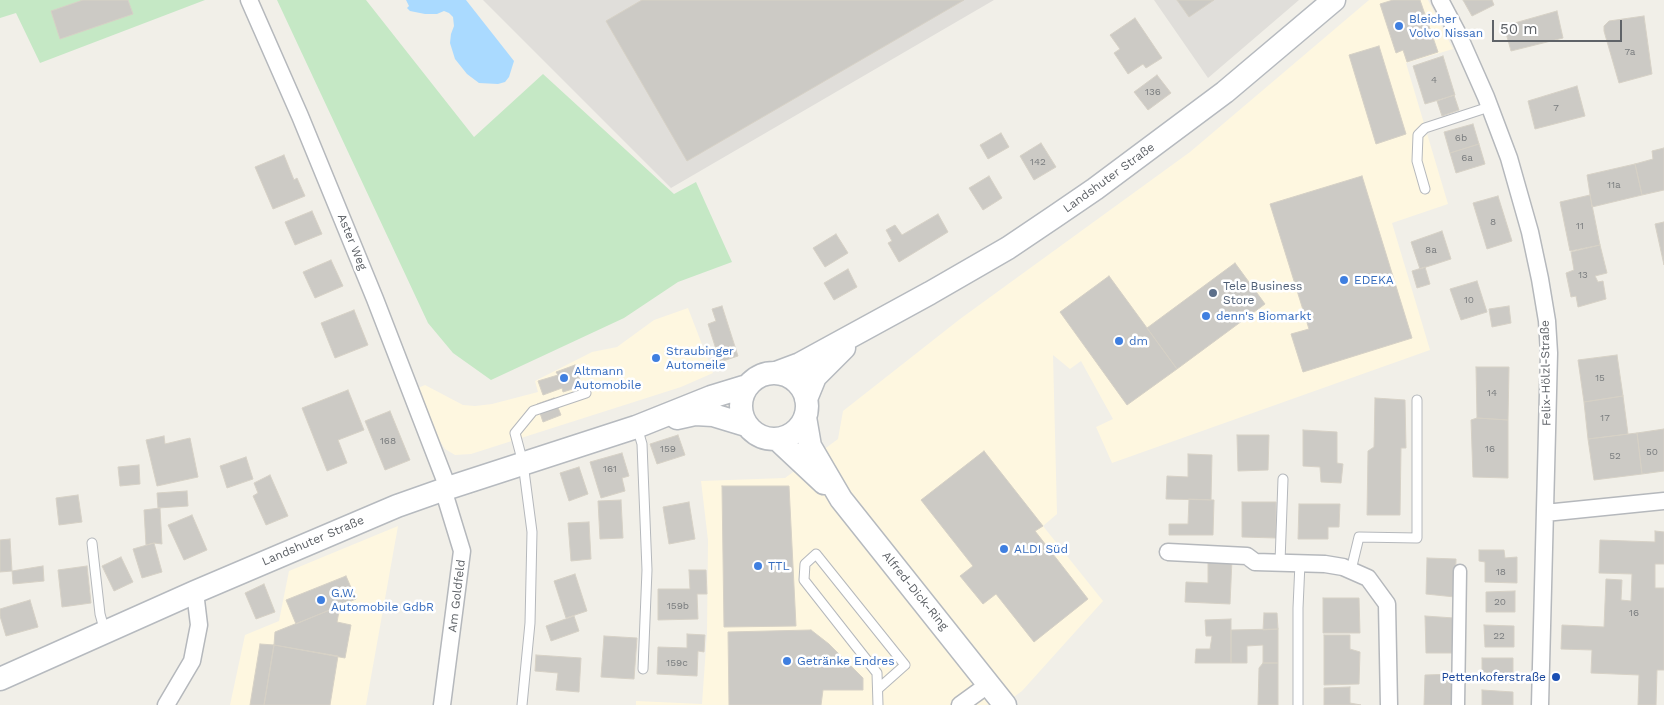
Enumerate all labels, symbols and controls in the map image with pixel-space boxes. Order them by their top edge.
scale bar [1494,10,1624,42]
place label: Bleicher Volvo Nissan [1409,12,1483,40]
marker: Bleicher Volvo Nissan [1393,20,1405,32]
text: 50 m [1500,20,1537,38]
house number: 7a [1625,46,1635,58]
house number: 4 [1431,74,1437,86]
house number: 136 [1145,86,1161,98]
house number: 7 [1553,102,1559,114]
house number: 6b [1455,132,1467,144]
street label: Landshuter Straße [1060,140,1158,216]
house number: 6a [1461,152,1473,164]
house number: 142 [1030,156,1046,168]
house number: 11a [1607,179,1621,191]
street label: Aster Weg [334,212,370,272]
house number: 8 [1490,216,1496,228]
house number: 11 [1576,220,1584,232]
house number: 8a [1425,244,1437,256]
house number: 13 [1578,269,1588,281]
place label: EDEKA [1354,273,1394,287]
marker: EDEKA [1338,274,1350,286]
place label: Tele Business Store [1223,279,1302,307]
marker: Tele Business Store [1207,287,1219,299]
house number: 10 [1464,294,1474,306]
place label: denn's Biomarkt [1216,309,1311,323]
marker: denn's Biomarkt [1200,310,1212,322]
street label: Felix-Hölzl-Straße [1538,320,1554,426]
place label: dm [1129,334,1148,348]
marker: dm [1113,335,1125,347]
place label: Straubinger Automeile [666,344,734,372]
marker: Straubinger Automeile [650,352,662,364]
place label: Altmann Automobile [574,364,641,392]
marker: Altmann Automobile [558,372,570,384]
house number: 15 [1595,372,1605,384]
house number: 14 [1487,387,1497,399]
house number: 17 [1600,412,1610,424]
house number: 168 [380,435,396,447]
house number: 159 [660,443,676,455]
house number: 16 [1485,443,1495,455]
house number: 50 [1646,446,1658,458]
house number: 52 [1609,450,1621,462]
house number: 161 [603,463,617,475]
street label: Landshuter Straße [260,513,366,569]
place label: ALDI Süd [1014,542,1068,556]
marker: ALDI Süd [998,543,1010,555]
street label: Alfred-Dick-Ring [879,549,951,633]
street label: Am Goldfeld [445,559,469,633]
place label: TTL [768,559,790,573]
marker: TTL [752,560,764,572]
house number: 18 [1496,566,1506,578]
place label: G.W. Automobile GdbR [331,586,434,614]
marker: G.W. Automobile GdbR [315,594,327,606]
house number: 20 [1494,596,1506,608]
house number: 159b [667,600,689,612]
house number: 16 [1629,607,1639,619]
house number: 22 [1493,630,1505,642]
place label: Getränke Endres [797,654,895,668]
marker: Getränke Endres [781,655,793,667]
house number: 159c [666,657,688,669]
place label: Pettenkoferstraße [1441,670,1546,684]
marker: Pettenkoferstraße [1550,671,1562,683]

